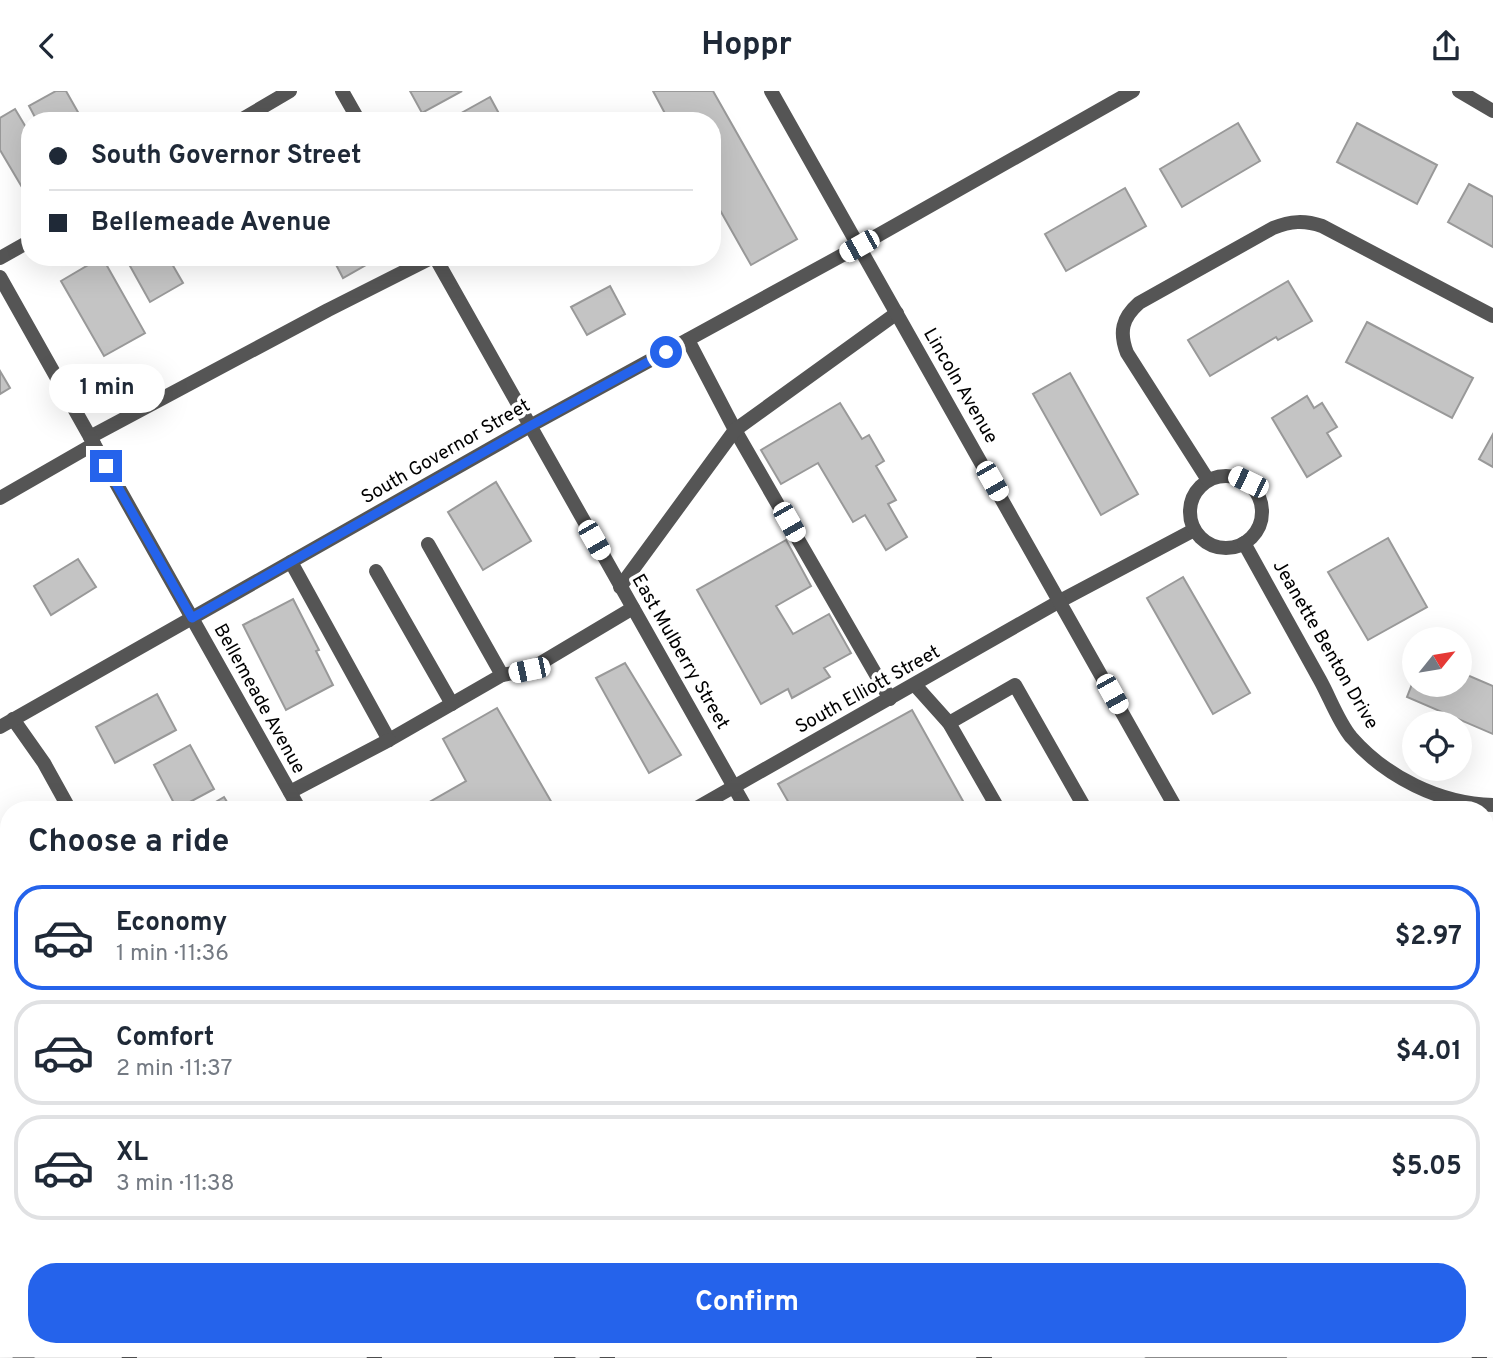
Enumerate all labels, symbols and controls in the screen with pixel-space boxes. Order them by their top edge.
text: Hoppr [701,26,792,66]
icon: back [28,27,66,65]
icon: share [1427,27,1465,65]
text: South Governor Street [91,140,361,173]
text: Bellemeade Avenue [91,207,331,240]
car [836,227,883,265]
street label: Lincoln Avenue [917,324,1003,448]
route start [650,336,682,368]
callout: 1 min [48,365,164,413]
text: 1 min [79,374,135,403]
street label: South Governor Street [357,394,535,510]
route end [90,450,122,482]
car [973,458,1012,504]
car [1225,463,1272,501]
car [770,499,809,545]
car [575,517,614,563]
street label: Jeanette Benton Drive [1267,556,1383,734]
street label: East Mulberry Street [626,570,734,734]
street label: Bellemeade Avenue [208,620,310,778]
north arrow [1402,627,1472,697]
map controls [1402,627,1472,781]
street label: South Elliott Street [791,640,945,740]
car [507,655,552,685]
car [1093,671,1132,717]
button: locate [1402,711,1472,781]
text: Choose a ride [28,823,229,863]
icon: car [32,906,95,969]
text: Economy [116,907,227,940]
text: $2.97 [1395,921,1462,954]
text: 1 min · 11:36 [116,940,229,969]
icon: car [32,1021,95,1084]
text: Comfort [116,1022,214,1055]
text: $4.01 [1396,1036,1462,1069]
text: 2 min · 11:37 [116,1055,233,1084]
icon: car [32,1136,95,1199]
text: XL [116,1137,148,1170]
text: $5.05 [1391,1151,1462,1184]
text: 3 min · 11:38 [116,1170,235,1199]
button: Confirm [28,1263,1466,1343]

